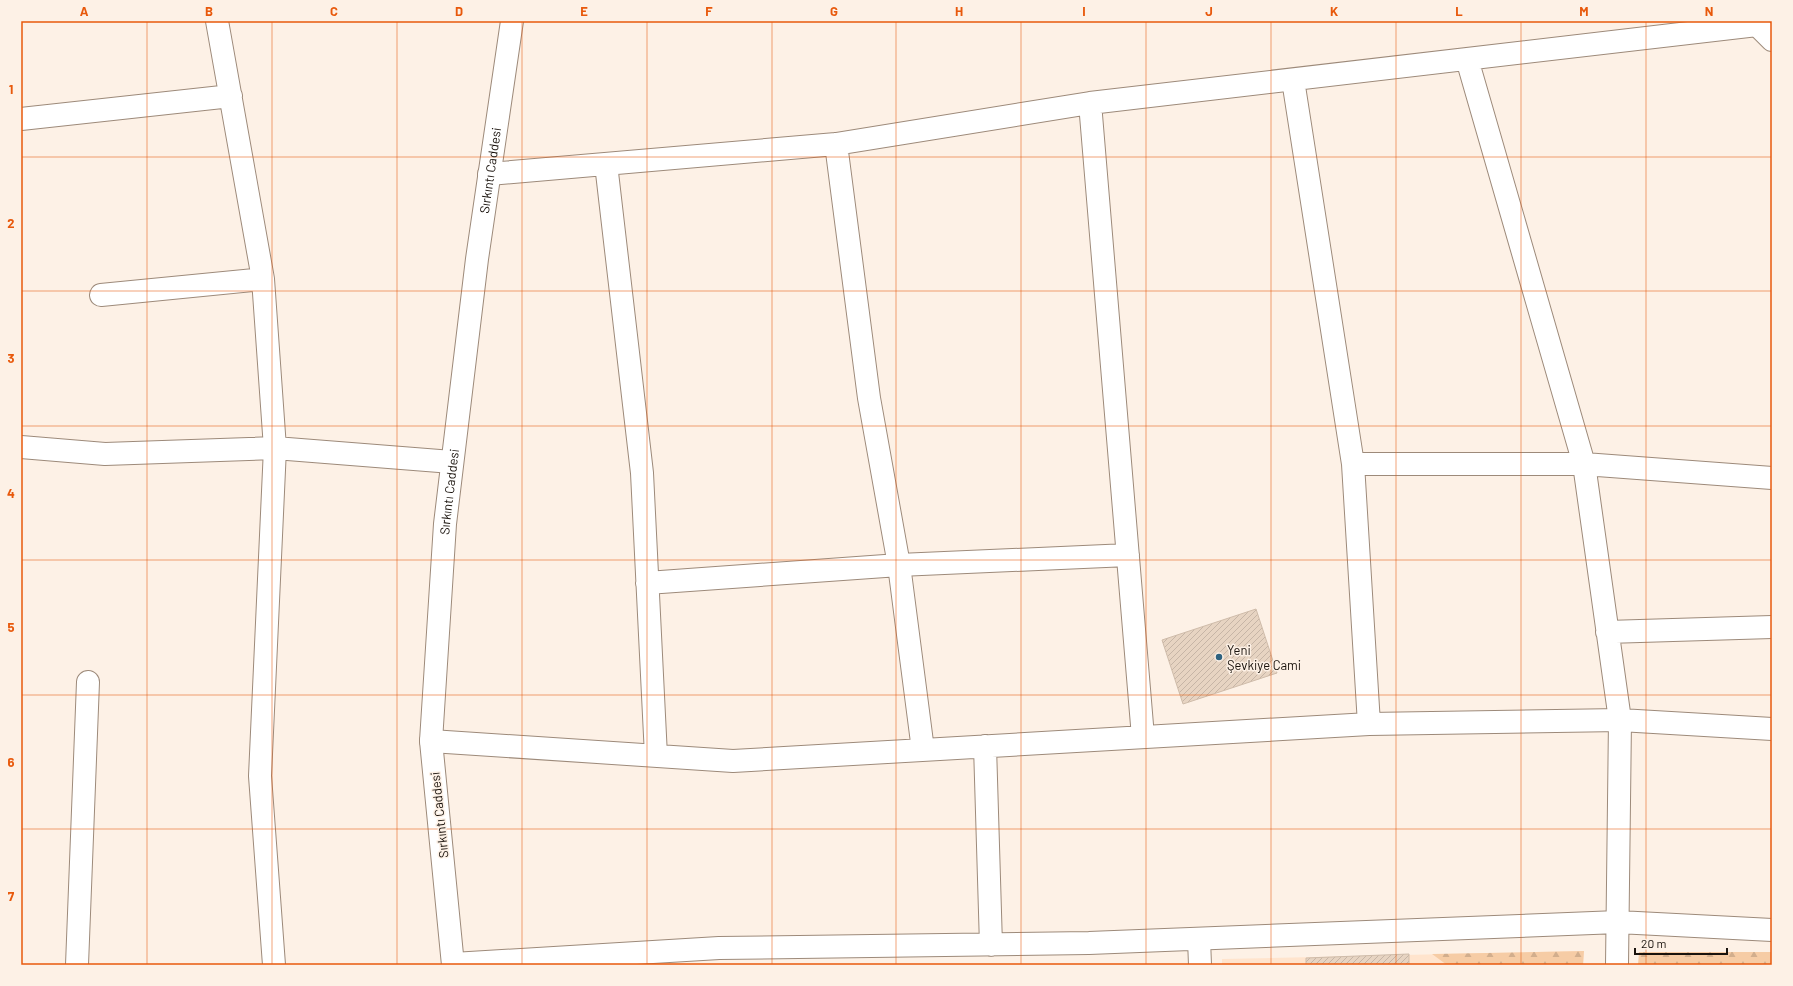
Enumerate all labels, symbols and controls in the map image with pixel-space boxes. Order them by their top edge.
text: A [80,3,89,19]
text: B [205,3,213,19]
text: C [330,3,338,19]
text: D [455,3,463,19]
text: E [580,3,588,19]
text: F [705,3,713,19]
text: G [830,3,838,19]
text: H [955,3,963,19]
text: I [1082,3,1086,19]
text: J [1205,3,1213,19]
text: K [1330,3,1338,19]
text: L [1455,3,1463,19]
text: M [1579,3,1589,19]
text: N [1705,3,1713,19]
text: 1 [9,81,13,97]
street label: Sırkıntı Caddesi [476,126,504,214]
text: 2 [7,215,15,231]
text: 3 [7,350,15,366]
street label: Sırkıntı Caddesi [436,448,462,535]
text: 4 [7,485,15,501]
text: 5 [7,619,15,635]
place label: Yeni Şevkiye Cami [1227,642,1301,673]
marker: Yeni Şevkiye Cami [1214,652,1224,662]
text: 6 [8,754,15,770]
street label: Sırkıntı Caddesi [427,771,451,859]
text: 7 [8,888,15,904]
scale bar [1635,930,1727,956]
text: 20 m [1641,936,1667,950]

